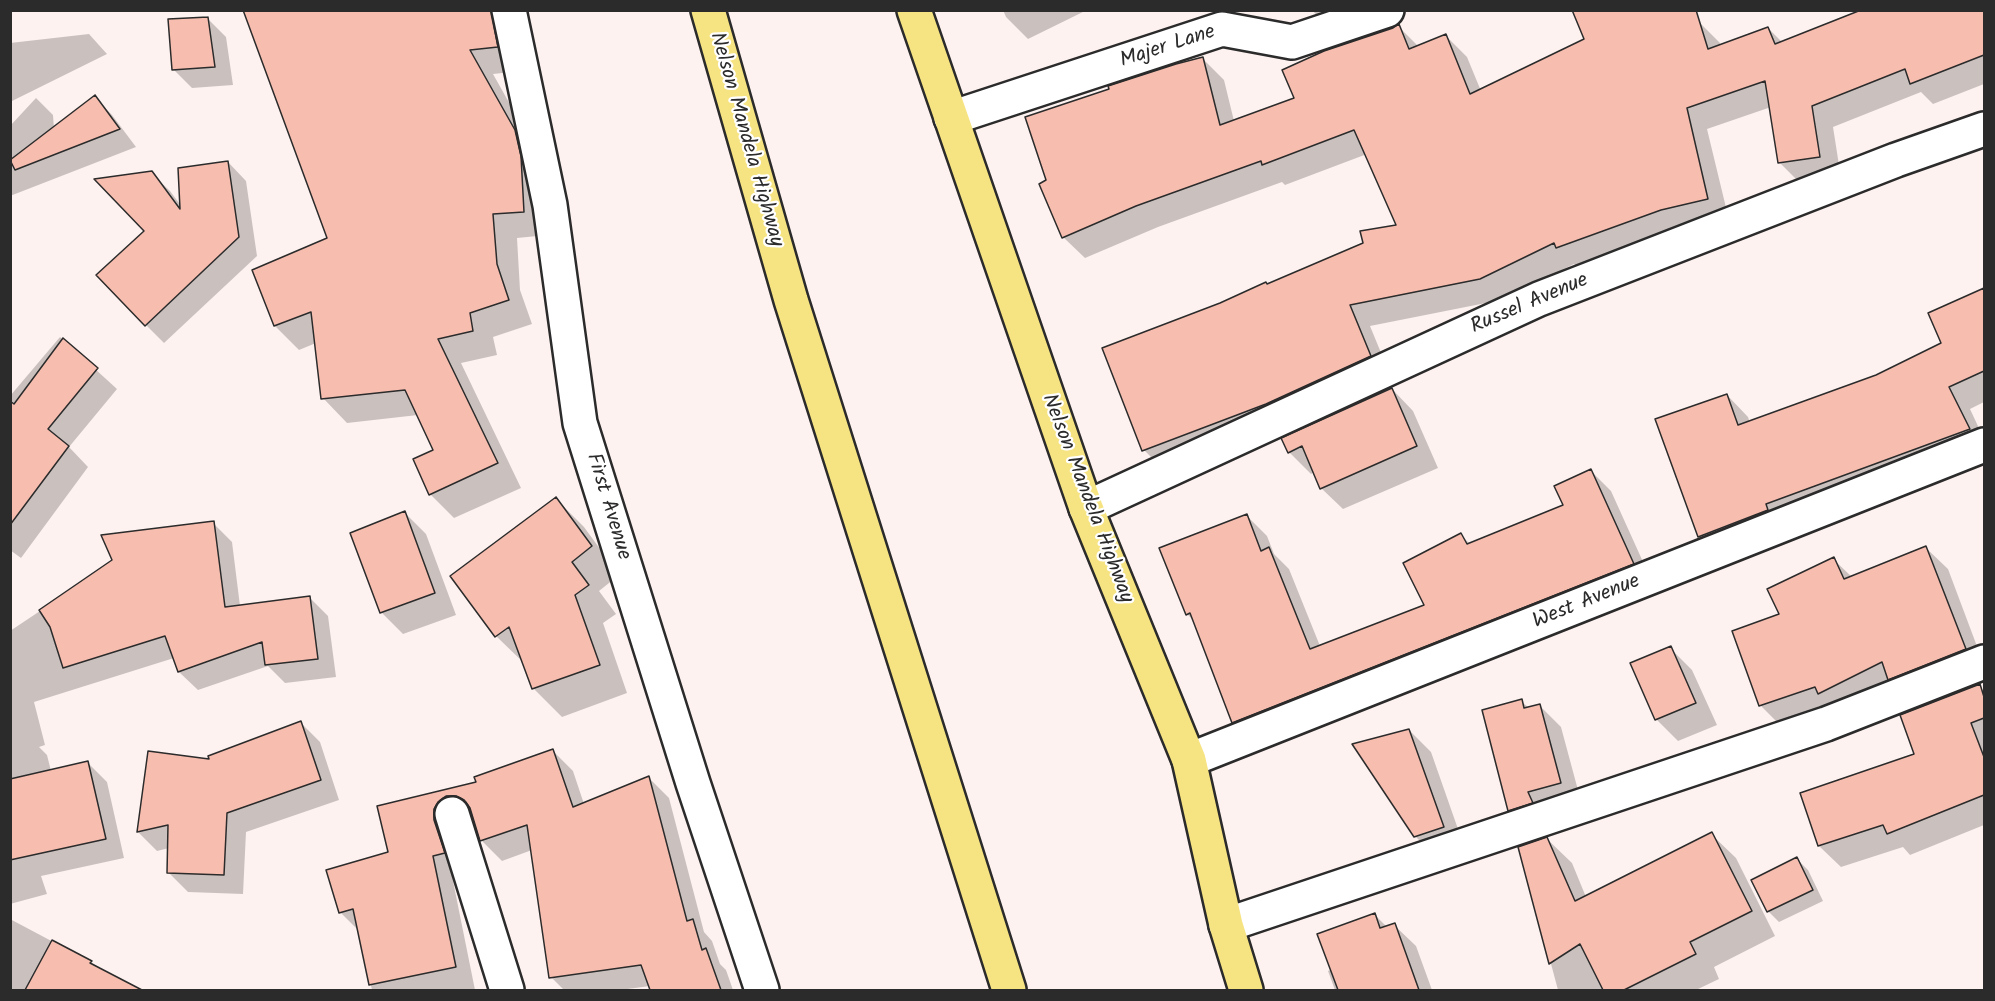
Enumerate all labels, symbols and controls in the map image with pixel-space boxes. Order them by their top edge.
street label: Majer Lane [1117,21,1219,75]
street label: Nelson Mandela Highway [702,30,788,250]
street label: Russel Avenue [1468,269,1592,341]
street label: Nelson Mandela Highway [1034,391,1138,607]
street label: First Avenue [579,451,635,563]
street label: West Avenue [1530,570,1644,636]

